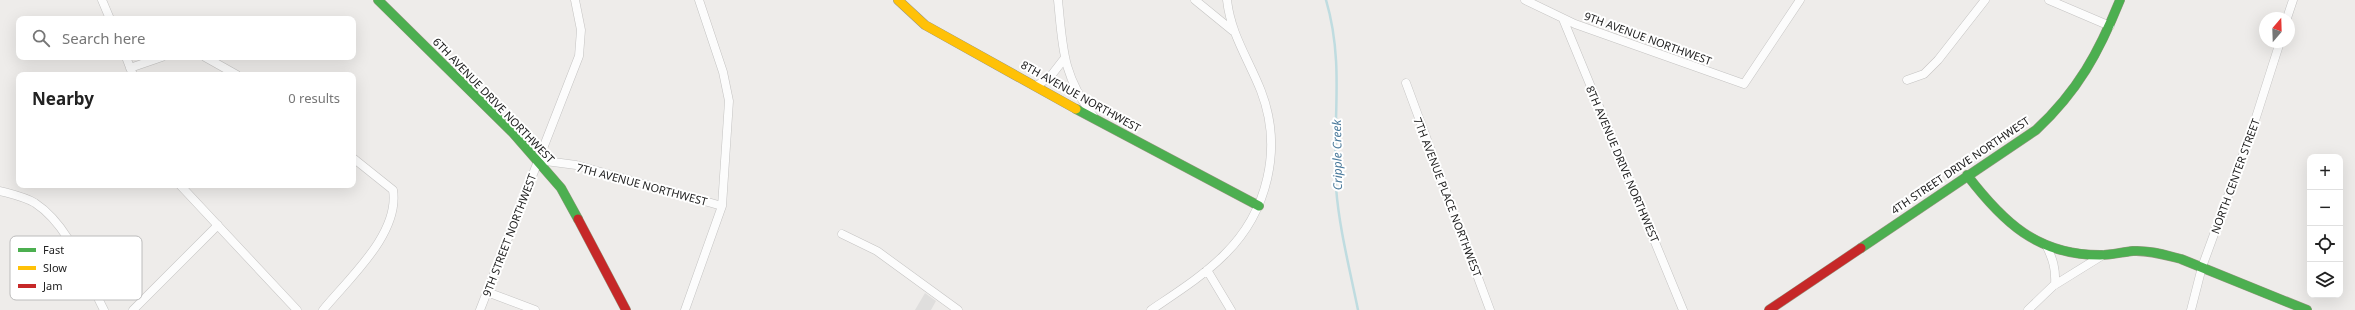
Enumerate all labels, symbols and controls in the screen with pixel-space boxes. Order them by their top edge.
street label: 9TH AVENUE NORTHWEST [1582,8,1714,68]
north arrow [2259,12,2295,48]
search box [16,16,356,60]
icon: search [30,27,52,49]
text: Search here [62,28,145,48]
street label: 6TH AVENUE DRIVE NORTHWEST [430,34,558,166]
street label: 8TH AVENUE NORTHWEST [1018,57,1144,135]
street label: 8TH AVENUE DRIVE NORTHWEST [1583,83,1663,245]
text: Nearby [32,87,94,110]
text: 0 results [288,89,340,107]
street label: 4TH STREET DRIVE NORTHWEST [1888,113,2032,217]
street label: 7TH AVENUE PLACE NORTHWEST [1411,115,1485,279]
street label: NORTH CENTER STREET [2207,116,2263,236]
water label: Cripple Creek [1328,119,1346,190]
map controls [2307,154,2343,298]
button: + [2307,154,2343,190]
street label: 7TH AVENUE NORTHWEST [575,159,709,209]
street label: 9TH STREET NORTHWEST [479,172,539,298]
button: − [2307,190,2343,226]
button: locate [2307,226,2343,262]
legend [10,236,142,300]
text: Fast [43,242,64,257]
text: Slow [43,260,67,275]
button: layers [2307,262,2343,298]
text: Jam [42,278,62,293]

